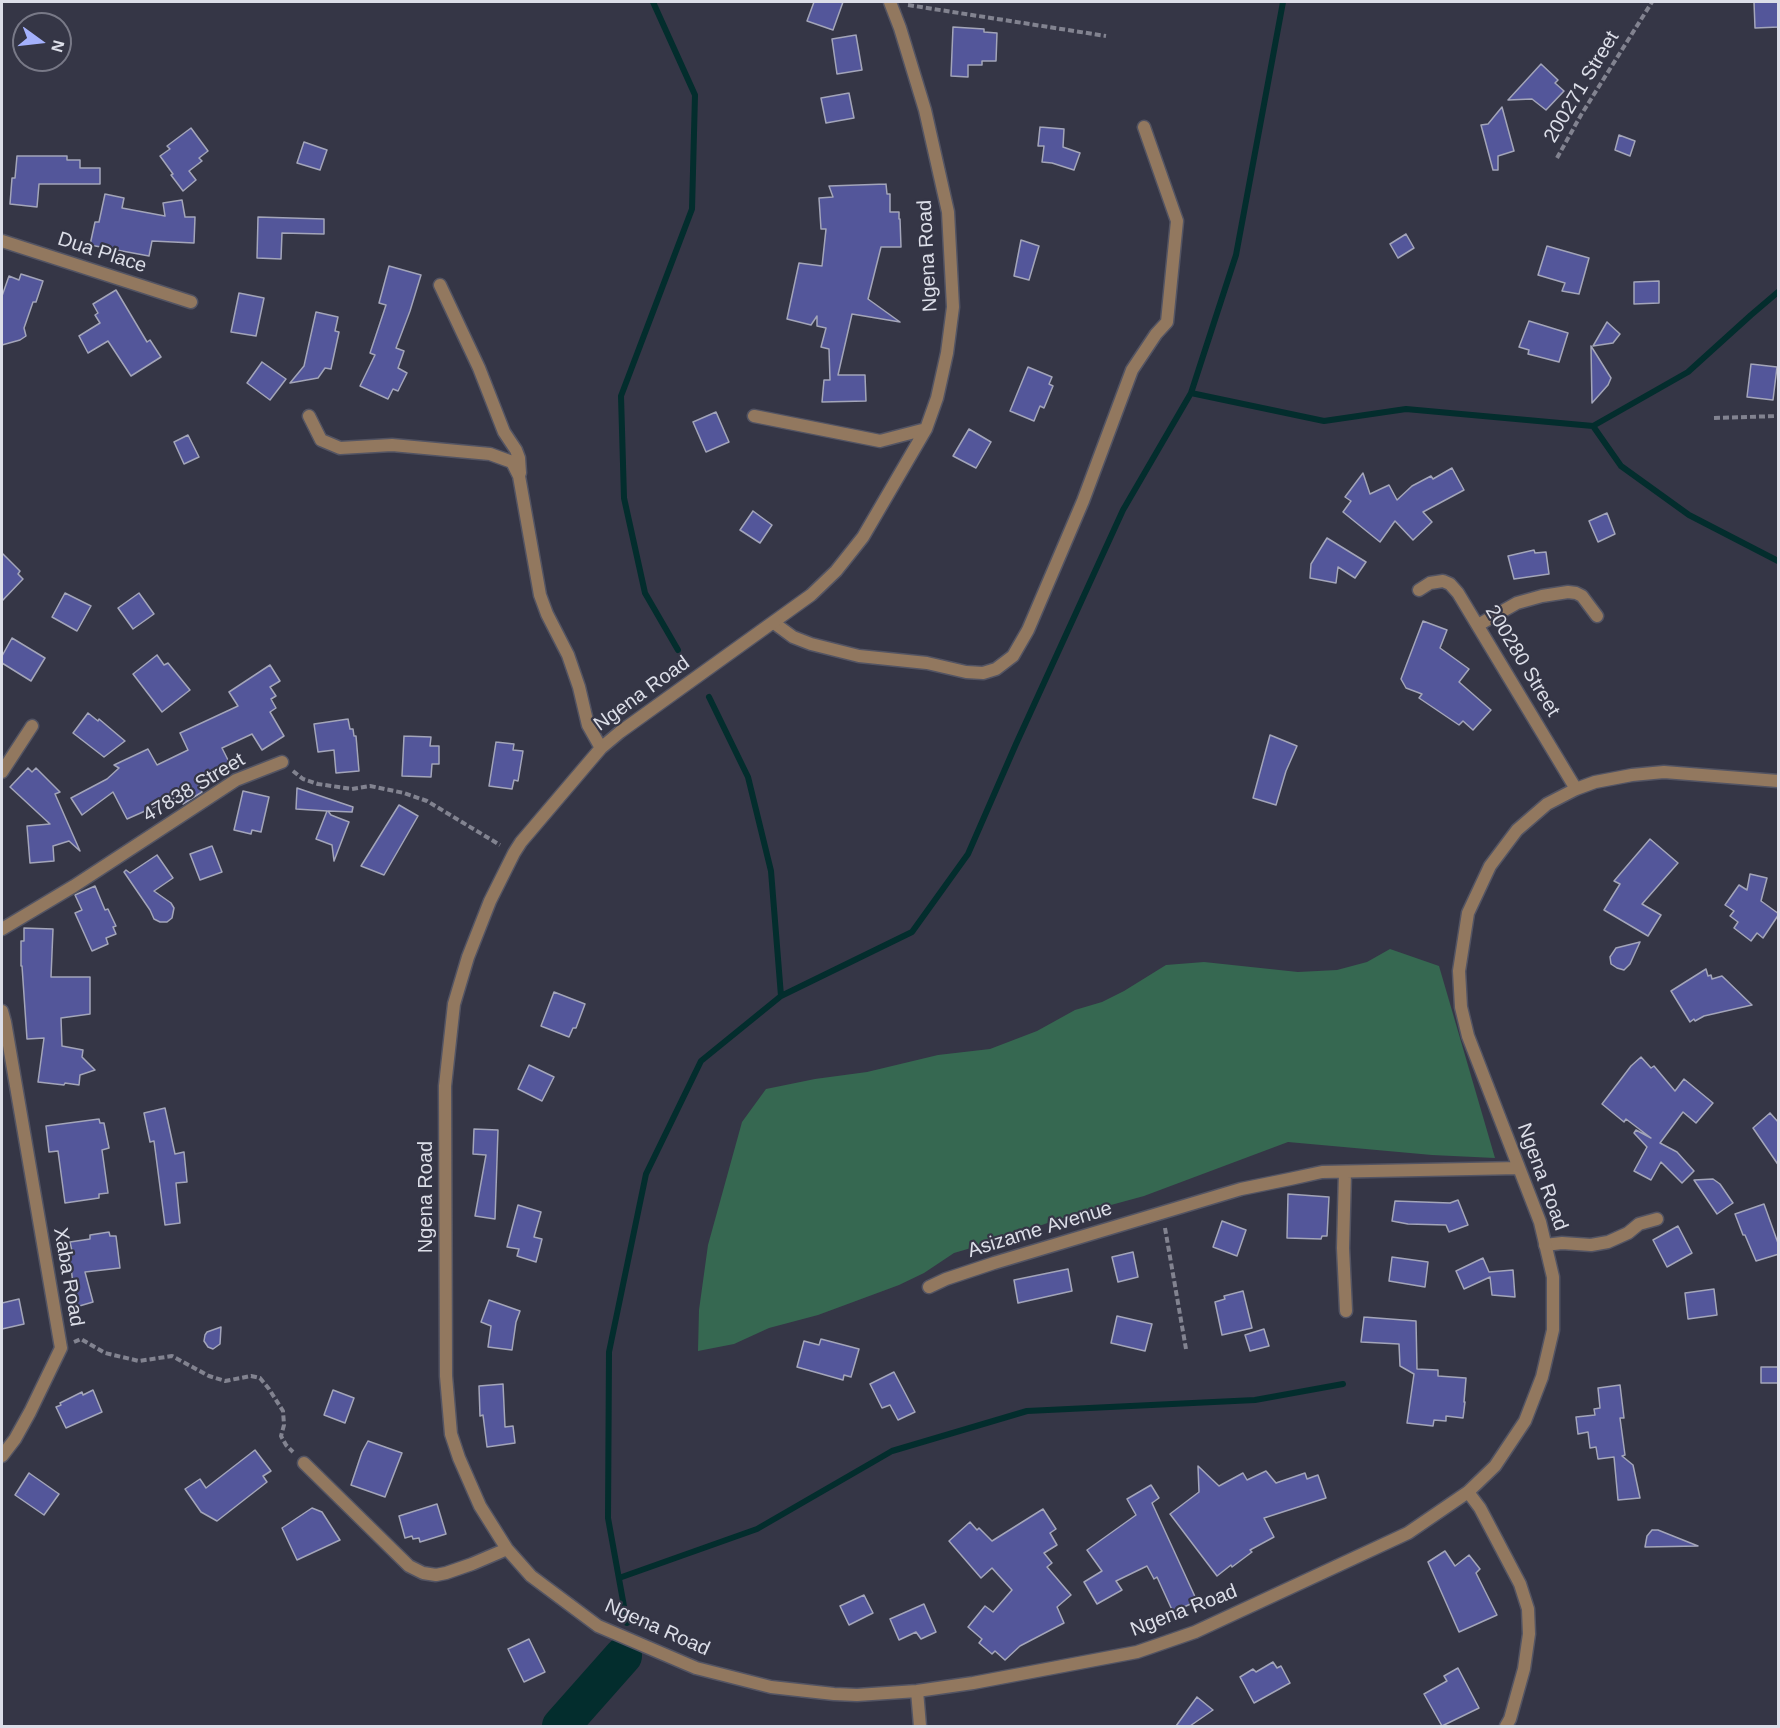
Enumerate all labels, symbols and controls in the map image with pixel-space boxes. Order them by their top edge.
north arrow [12,12,72,72]
street label: 200271 Street [1539,27,1625,147]
text: N [48,38,68,54]
street label: Ngena Road [913,199,943,313]
street label: Dua Place [54,227,150,279]
street label: 200280 Street [1479,601,1565,721]
street label: Ngena Road [590,651,694,737]
street label: 47838 Street [139,748,249,828]
street label: Ngena Road [1512,1120,1572,1234]
street label: Ngena Road [414,1141,438,1253]
street label: Asizame Avenue [965,1197,1115,1263]
street label: Xaba Road [47,1226,89,1328]
street label: Ngena Road [1127,1580,1241,1642]
street label: Ngena Road [601,1594,713,1662]

